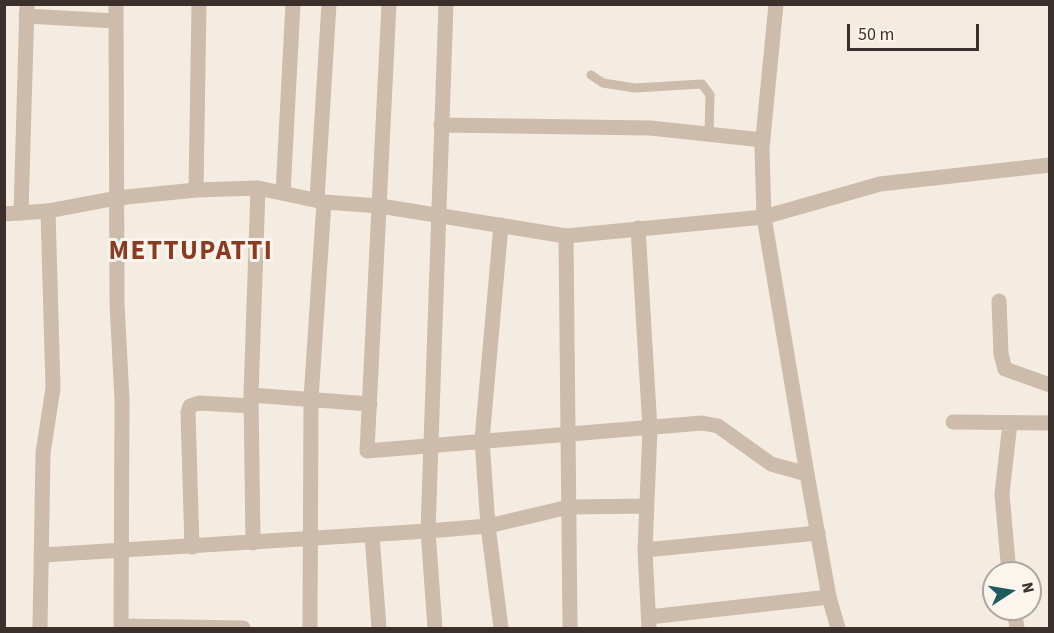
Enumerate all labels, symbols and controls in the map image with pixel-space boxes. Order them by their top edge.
scale bar [850,12,982,50]
text: 50 m [858,22,894,47]
district label: METTUPATTI [109,237,273,269]
north arrow [982,561,1042,621]
text: N [1016,580,1040,595]

